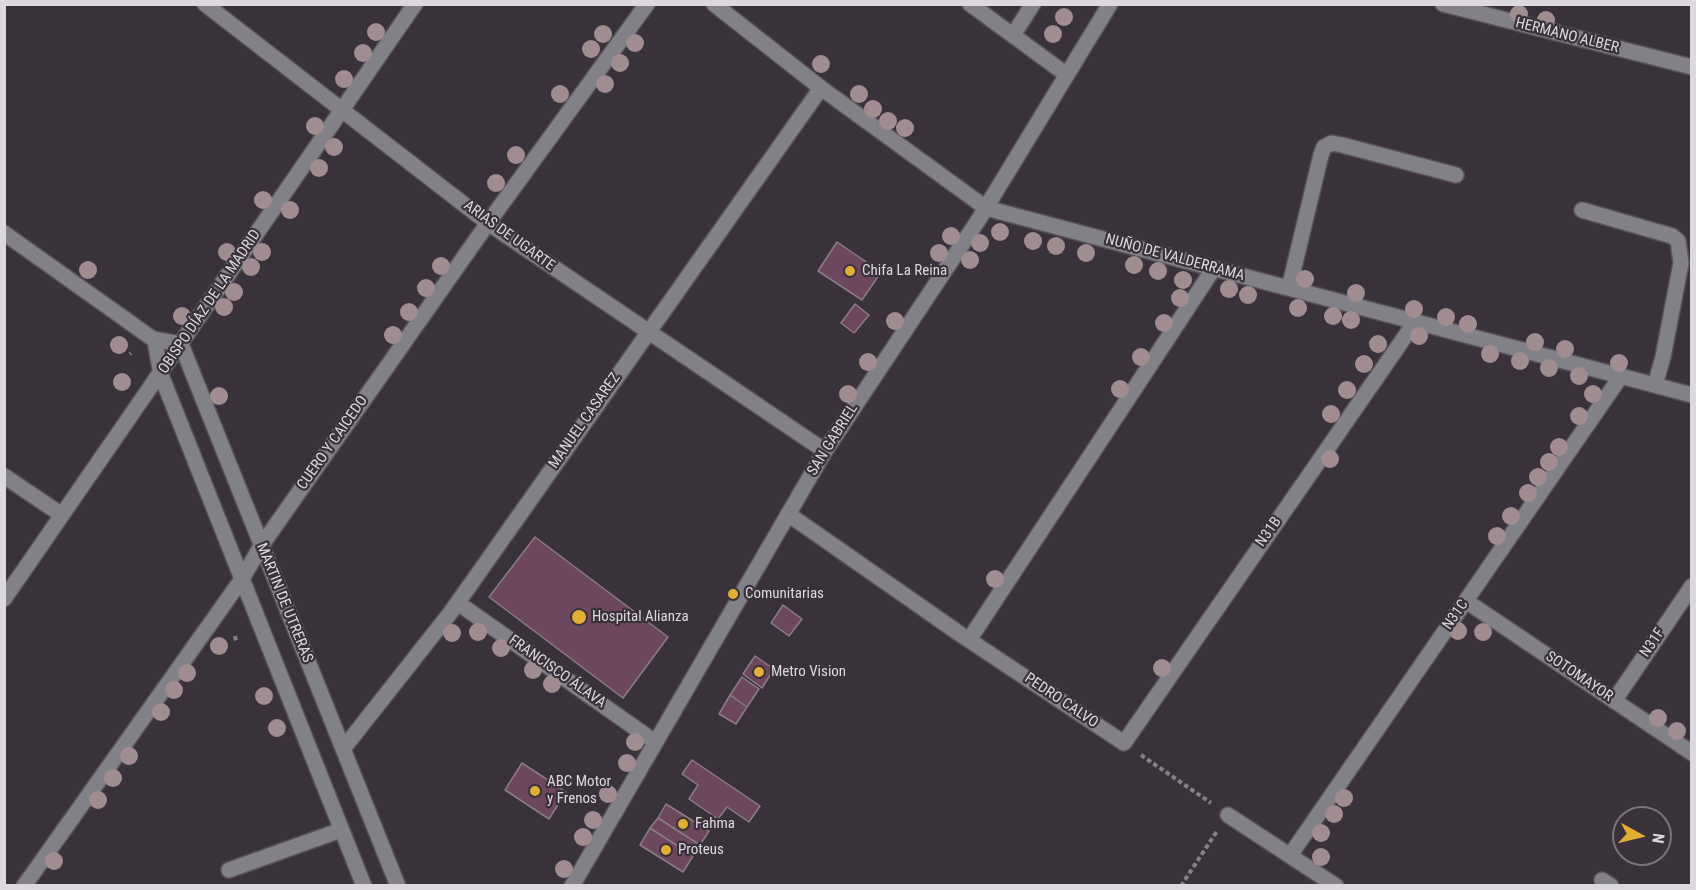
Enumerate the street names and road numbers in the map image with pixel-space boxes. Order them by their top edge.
street label: HERMANO ALBER [1513,14,1621,58]
street label: ARIAS DE UGARTE [460,197,558,275]
street label: OBISPO DÍAZ DE LA MADRID [155,227,265,377]
street label: NUÑO DE VALDERRAMA [1103,231,1247,285]
street label: MANUEL CASAREZ [545,370,625,472]
street label: CUERO Y CAICEDO [294,393,372,493]
street label: SAN GABRIEL [804,401,862,479]
street label: N31B [1252,514,1286,550]
street label: MARTIN DE UTRERAS [252,541,316,665]
street label: N31C [1439,596,1473,634]
street label: N31F [1637,625,1669,661]
street label: FRANCISCO ÁLAVA [505,632,609,712]
street label: SOTOMAYOR [1542,648,1616,706]
street label: PEDRO CALVO [1021,670,1101,732]

